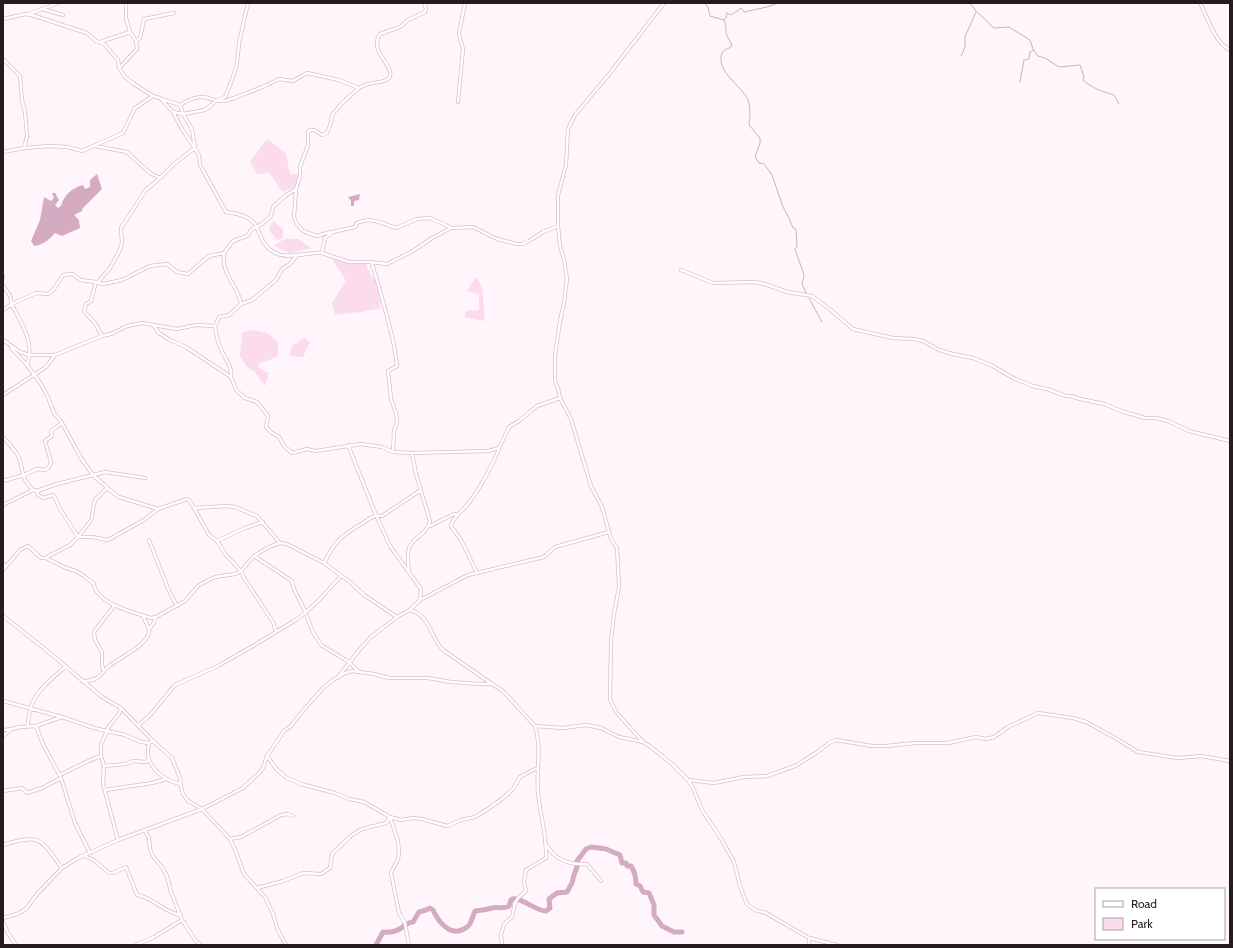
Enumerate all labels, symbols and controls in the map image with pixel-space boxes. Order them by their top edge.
legend [1095,888,1225,940]
text: Road [1131,896,1157,911]
text: Park [1131,916,1153,931]

